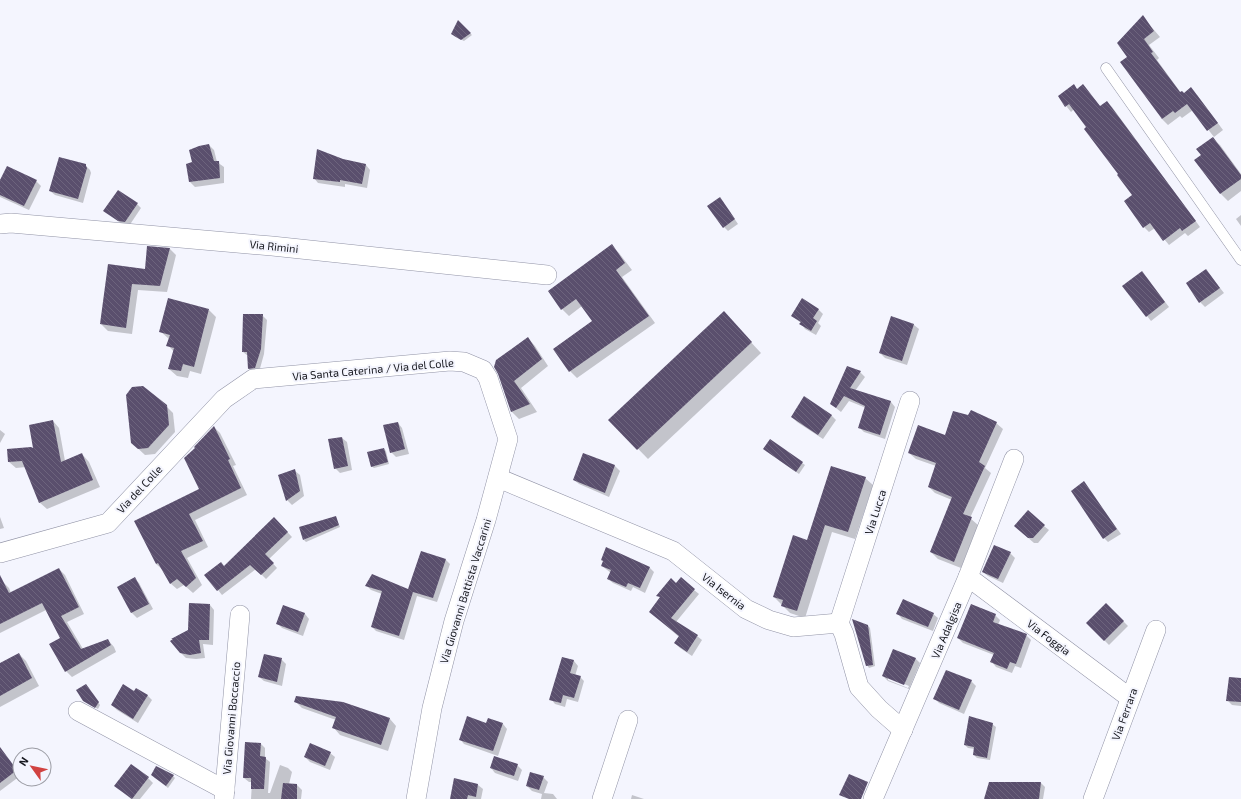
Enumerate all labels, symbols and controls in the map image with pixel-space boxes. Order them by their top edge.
street label: Via Rimini [249,237,299,255]
street label: Via Santa Caterina / Via del Colle [292,355,454,383]
street label: Via del Colle [114,462,164,516]
street label: Via Lucca [862,488,888,536]
street label: Via Giovanni Battista Vaccarini [437,517,493,665]
street label: Via Isernia [700,570,748,612]
street label: Via Adalgisa [928,600,964,660]
street label: Via Foggia [1025,616,1073,658]
street label: Via Giovanni Boccaccio [220,661,242,775]
street label: Via Ferrara [1109,686,1139,742]
north arrow [12,747,52,787]
text: N [16,754,31,768]

